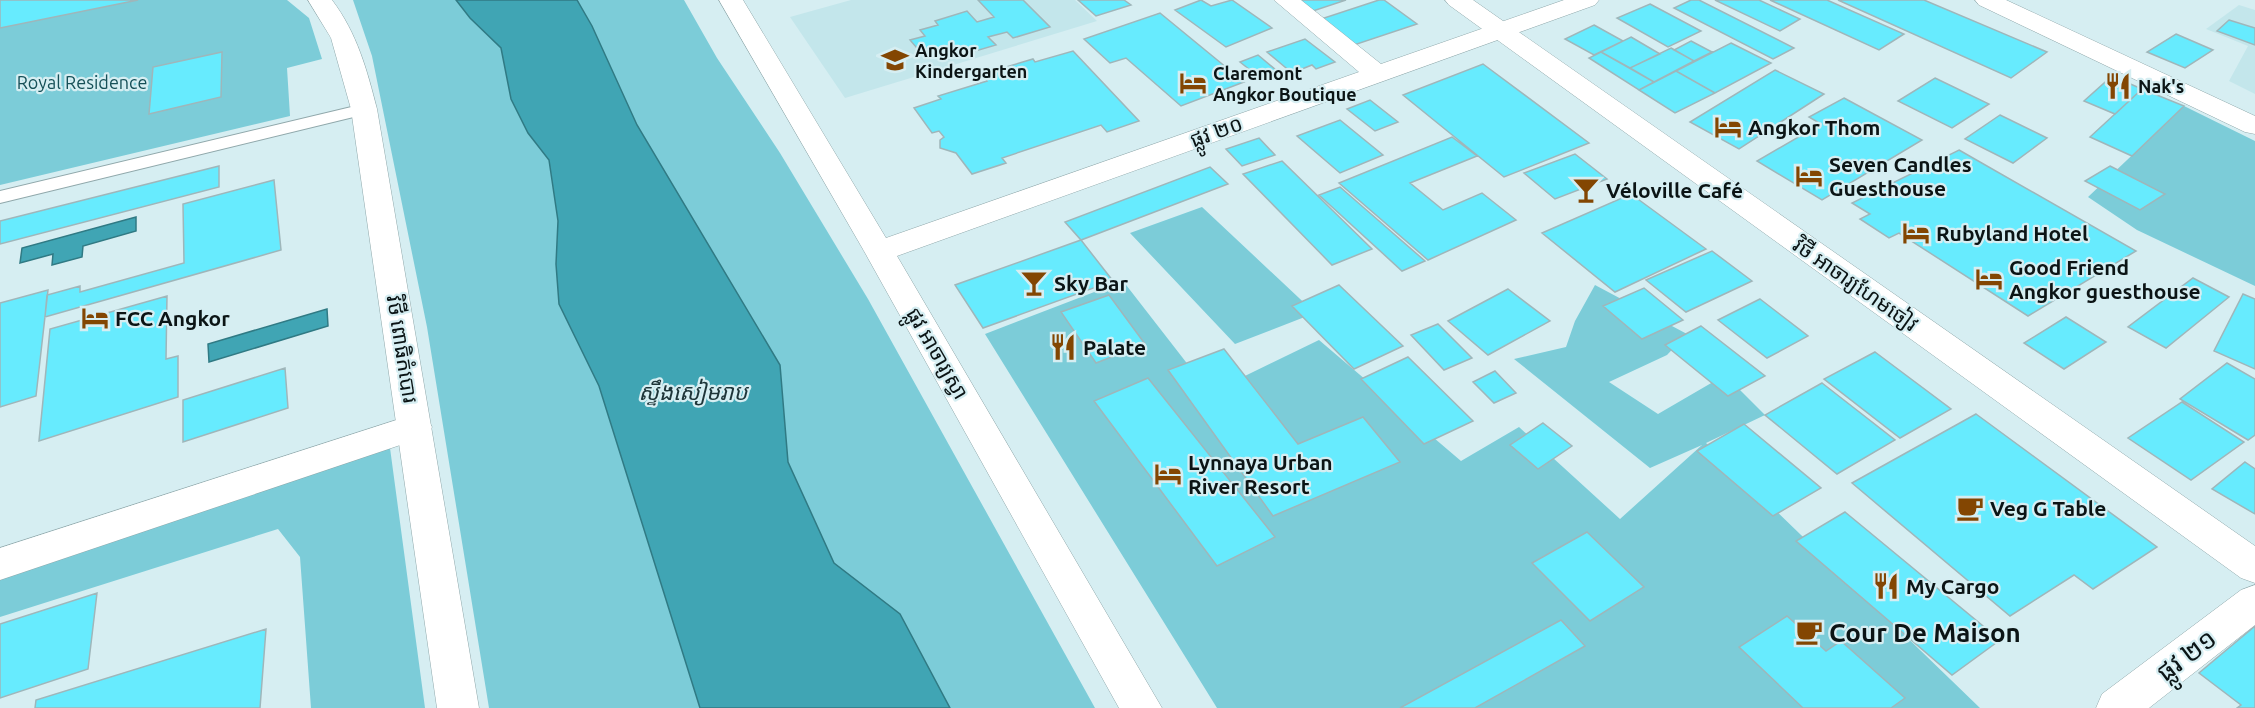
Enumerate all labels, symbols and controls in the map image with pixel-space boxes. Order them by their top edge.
place label: Angkor Kindergarten [915,40,1027,81]
school or university icon: Angkor Kindergarten [880,45,910,75]
place label: Claremont Angkor Boutique [1213,63,1357,104]
hotel icon: Claremont Angkor Boutique [1178,68,1208,98]
restaurant icon: Nak's [2103,71,2133,101]
park label: Royal Residence [17,72,147,92]
place label: Nak's [2138,76,2184,96]
street label: ផ្លូវ ២០ [1186,110,1248,159]
hotel icon: Angkor Thom [1713,112,1743,142]
place label: Angkor Thom [1748,115,1880,139]
place label: Seven Candles Guesthouse [1829,152,1972,200]
hotel icon: Seven Candles Guesthouse [1794,161,1824,191]
bar icon: Véloville Café [1571,175,1601,205]
place label: Véloville Café [1606,178,1743,202]
hotel icon: Rubyland Hotel [1901,218,1931,248]
place label: Rubyland Hotel [1936,221,2088,245]
street label: វិថី អាចារ្យហែមចៀវ [1787,231,1924,338]
place label: Good Friend Angkor guesthouse [2009,255,2201,303]
hotel icon: Good Friend Angkor guesthouse [1974,264,2004,294]
bar icon: Sky Bar [1019,268,1049,298]
place label: Sky Bar [1054,271,1128,295]
street label: វិថី ពោធិកំបោរ [383,293,423,405]
hotel icon: FCC Angkor [80,303,110,333]
street label: ផ្លូវ អាចារ្យស្វា [895,303,974,407]
place label: FCC Angkor [115,306,230,330]
restaurant icon: Palate [1048,332,1078,362]
place label: Palate [1083,335,1146,359]
water label: ស្ទឹងសៀមរាប [639,378,749,406]
place label: Lynnaya Urban River Resort [1188,450,1333,498]
hotel icon: Lynnaya Urban River Resort [1153,459,1183,489]
cafe icon: Veg G Table [1955,493,1985,523]
place label: Veg G Table [1990,496,2106,520]
restaurant icon: My Cargo [1871,571,1901,601]
place label: My Cargo [1906,574,1999,598]
cafe icon: Cour De Maison [1794,617,1824,647]
place label: Cour De Maison [1829,618,2021,647]
street label: ផ្លូវ ២១ [2151,623,2227,694]

